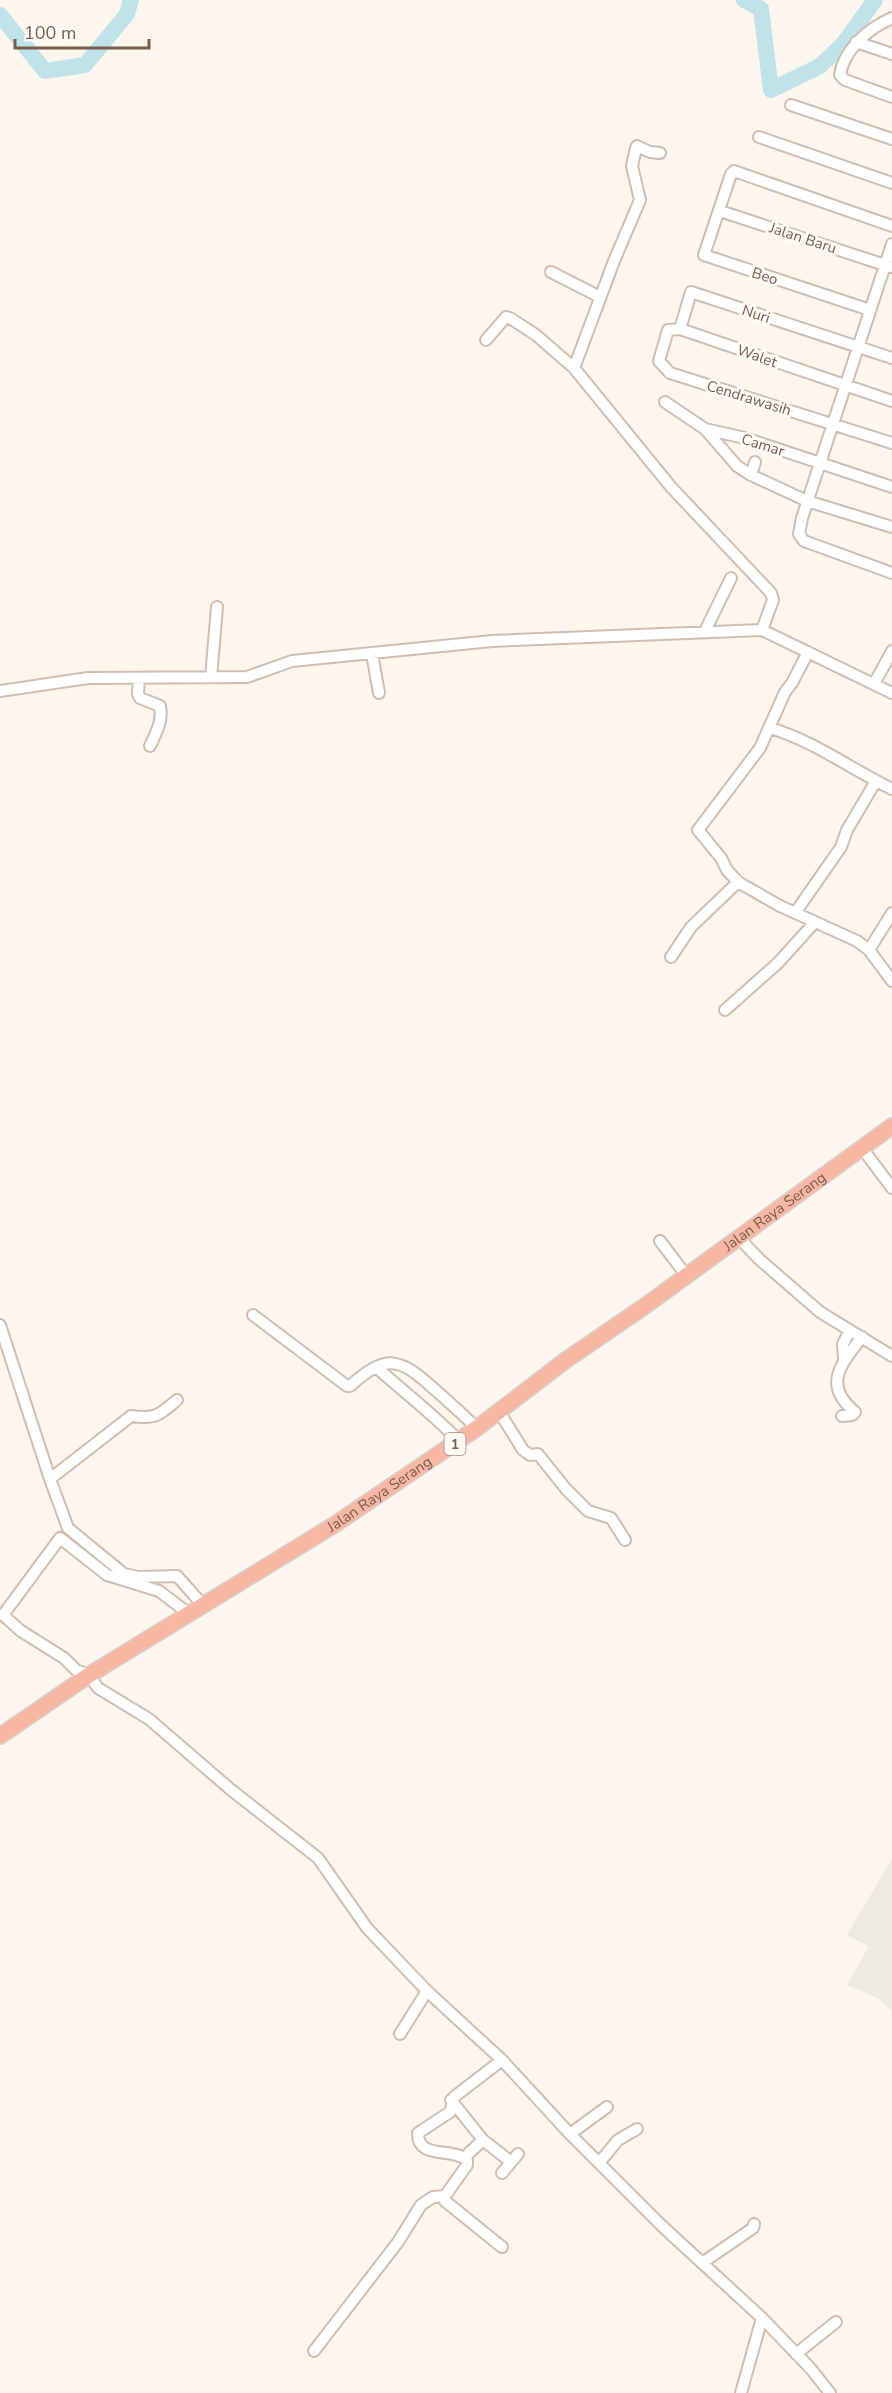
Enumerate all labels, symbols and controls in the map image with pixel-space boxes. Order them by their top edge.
scale bar [15,12,148,50]
text: 100 m [24,21,76,45]
street label: Jalan Baru [766,217,839,258]
street label: Beo [749,262,781,290]
street label: Nuri [739,300,773,328]
street label: Walet [734,340,780,372]
street label: Cendrawasih [704,376,794,420]
street label: Camar [739,429,788,461]
street label: Jalan Raya Serang [718,1167,830,1256]
road number: 1 [444,1433,466,1455]
street label: Jalan Raya Serang [322,1452,436,1537]

